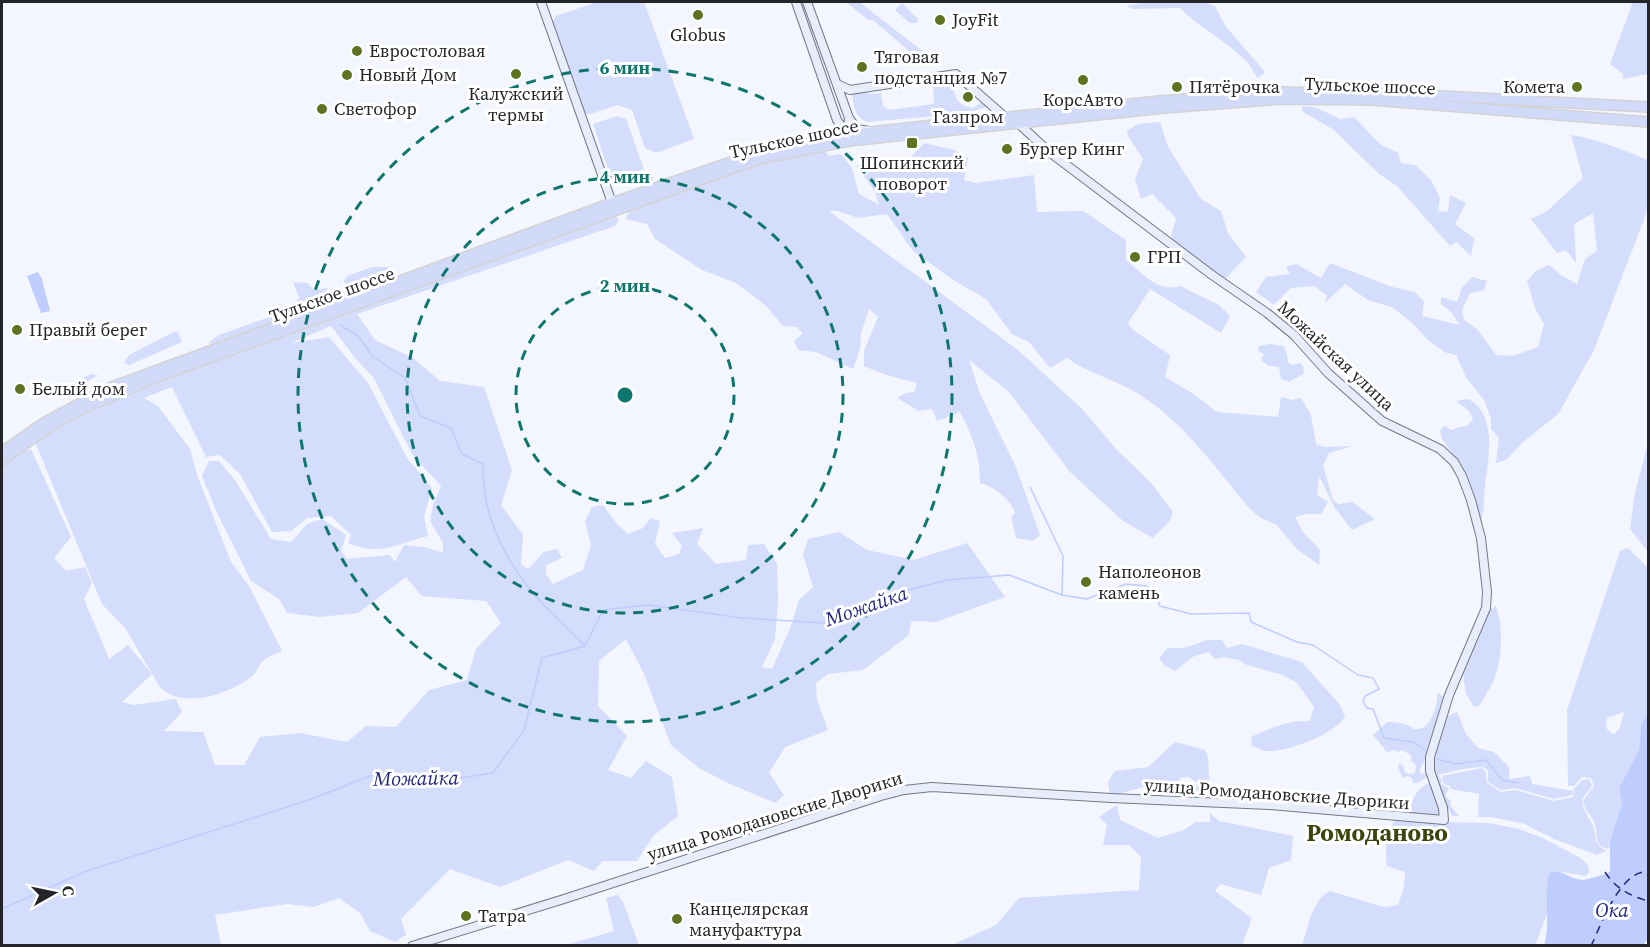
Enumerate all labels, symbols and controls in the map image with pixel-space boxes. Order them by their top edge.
place label: JoyFit [951,7,998,32]
marker: Globus [691,8,705,22]
marker: JoyFit [933,13,947,27]
place label: Globus [670,22,726,47]
place label: Евростоловая [369,38,485,63]
marker: Евростоловая [350,44,364,58]
place label: Тяговая подстанция №7 [874,44,1007,90]
text: 6 мин [600,55,651,80]
marker: Тяговая подстанция №7 [855,60,869,74]
place label: Новый Дом [359,62,457,87]
marker: Калужский термы [509,67,523,81]
marker: Новый Дом [340,68,354,82]
street label: Тульское шоссе [1304,71,1436,100]
marker: КорсАвто [1076,73,1090,87]
place label: Пятёрочка [1189,74,1281,99]
place label: Комета [1503,74,1566,99]
marker: Пятёрочка [1170,80,1184,94]
marker: Комета [1570,80,1584,94]
place label: Калужский термы [468,81,564,127]
place label: КорсАвто [1043,87,1123,112]
marker: Газпром [961,90,975,104]
place label: Светофор [334,96,417,121]
marker: Светофор [315,102,329,116]
place label: Газпром [932,104,1004,129]
street label: Тульское шоссе [727,113,861,164]
marker: Шопинский поворот [905,136,919,150]
place label: Бургер Кинг [1019,136,1124,161]
marker: Бургер Кинг [1000,142,1014,156]
place label: Шопинский поворот [860,150,964,196]
text: 4 мин [600,164,651,189]
place label: ГРП [1147,244,1182,269]
marker: ГРП [1128,250,1142,264]
street label: Тульское шоссе [266,260,398,329]
text: 2 мин [600,273,651,298]
street label: Можайская улица [1272,295,1401,417]
place label: Правый берег [29,317,147,342]
marker: Правый берег [10,323,24,337]
place label: Белый дом [32,376,125,401]
marker: Белый дом [13,382,27,396]
centre of rings [615,385,635,405]
place label: Наполеонов камень [1098,559,1201,605]
marker: Наполеонов камень [1079,575,1093,589]
water label: Можайка [820,579,912,634]
water label: Можайка [372,763,460,793]
street label: улица Ромодановские Дворики [644,765,906,866]
street label: улица Ромодановские Дворики [1143,772,1411,815]
district label: Ромоданово [1306,816,1448,849]
north arrow [24,863,84,923]
text: С [57,884,80,897]
place label: Канцелярская мануфактура [689,896,809,942]
water label: Ока [1595,896,1629,924]
place label: Татра [478,903,527,928]
marker: Татра [459,909,473,923]
marker: Канцелярская мануфактура [670,912,684,926]

